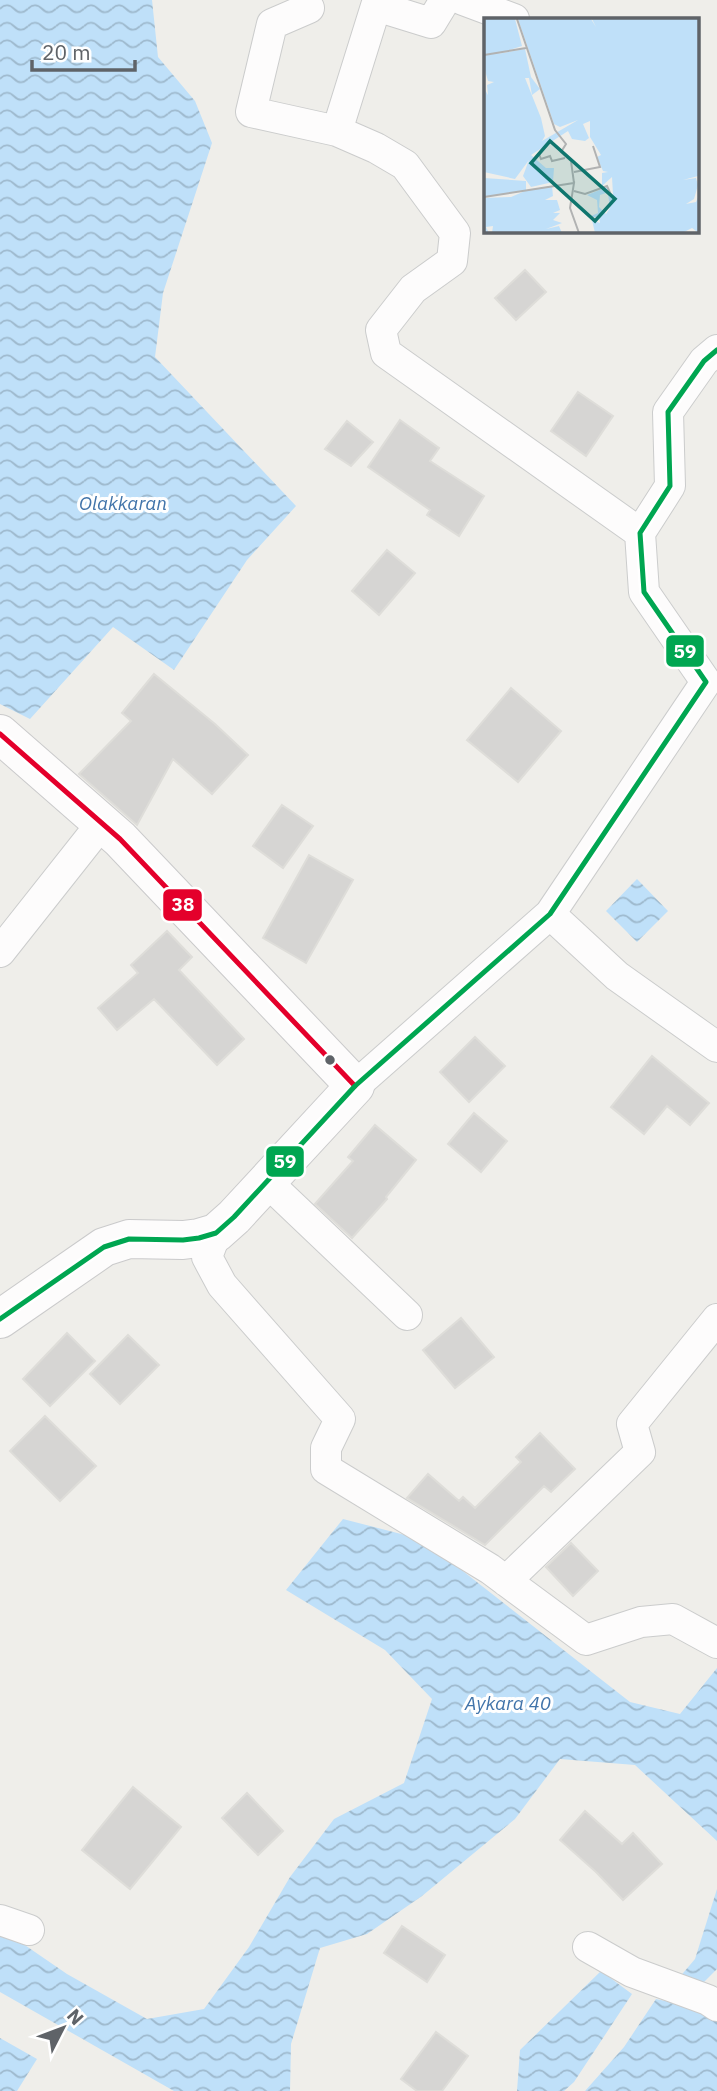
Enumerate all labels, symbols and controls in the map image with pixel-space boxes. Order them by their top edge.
inset map [484,18,700,233]
scale bar [32,28,135,72]
text: 20 m [42,38,91,66]
water label: Olakkaran [79,491,167,515]
line badge: 59 [665,634,705,668]
text: 59 [674,639,696,663]
line badge: 38 [162,888,203,922]
text: 38 [172,892,194,916]
unlabelled marker [323,1053,337,1067]
line badge: 59 [265,1145,305,1178]
text: 59 [274,1149,296,1173]
water label: Aykara 40 [464,1691,551,1715]
north arrow [28,1993,98,2063]
text: N [62,2003,89,2030]

